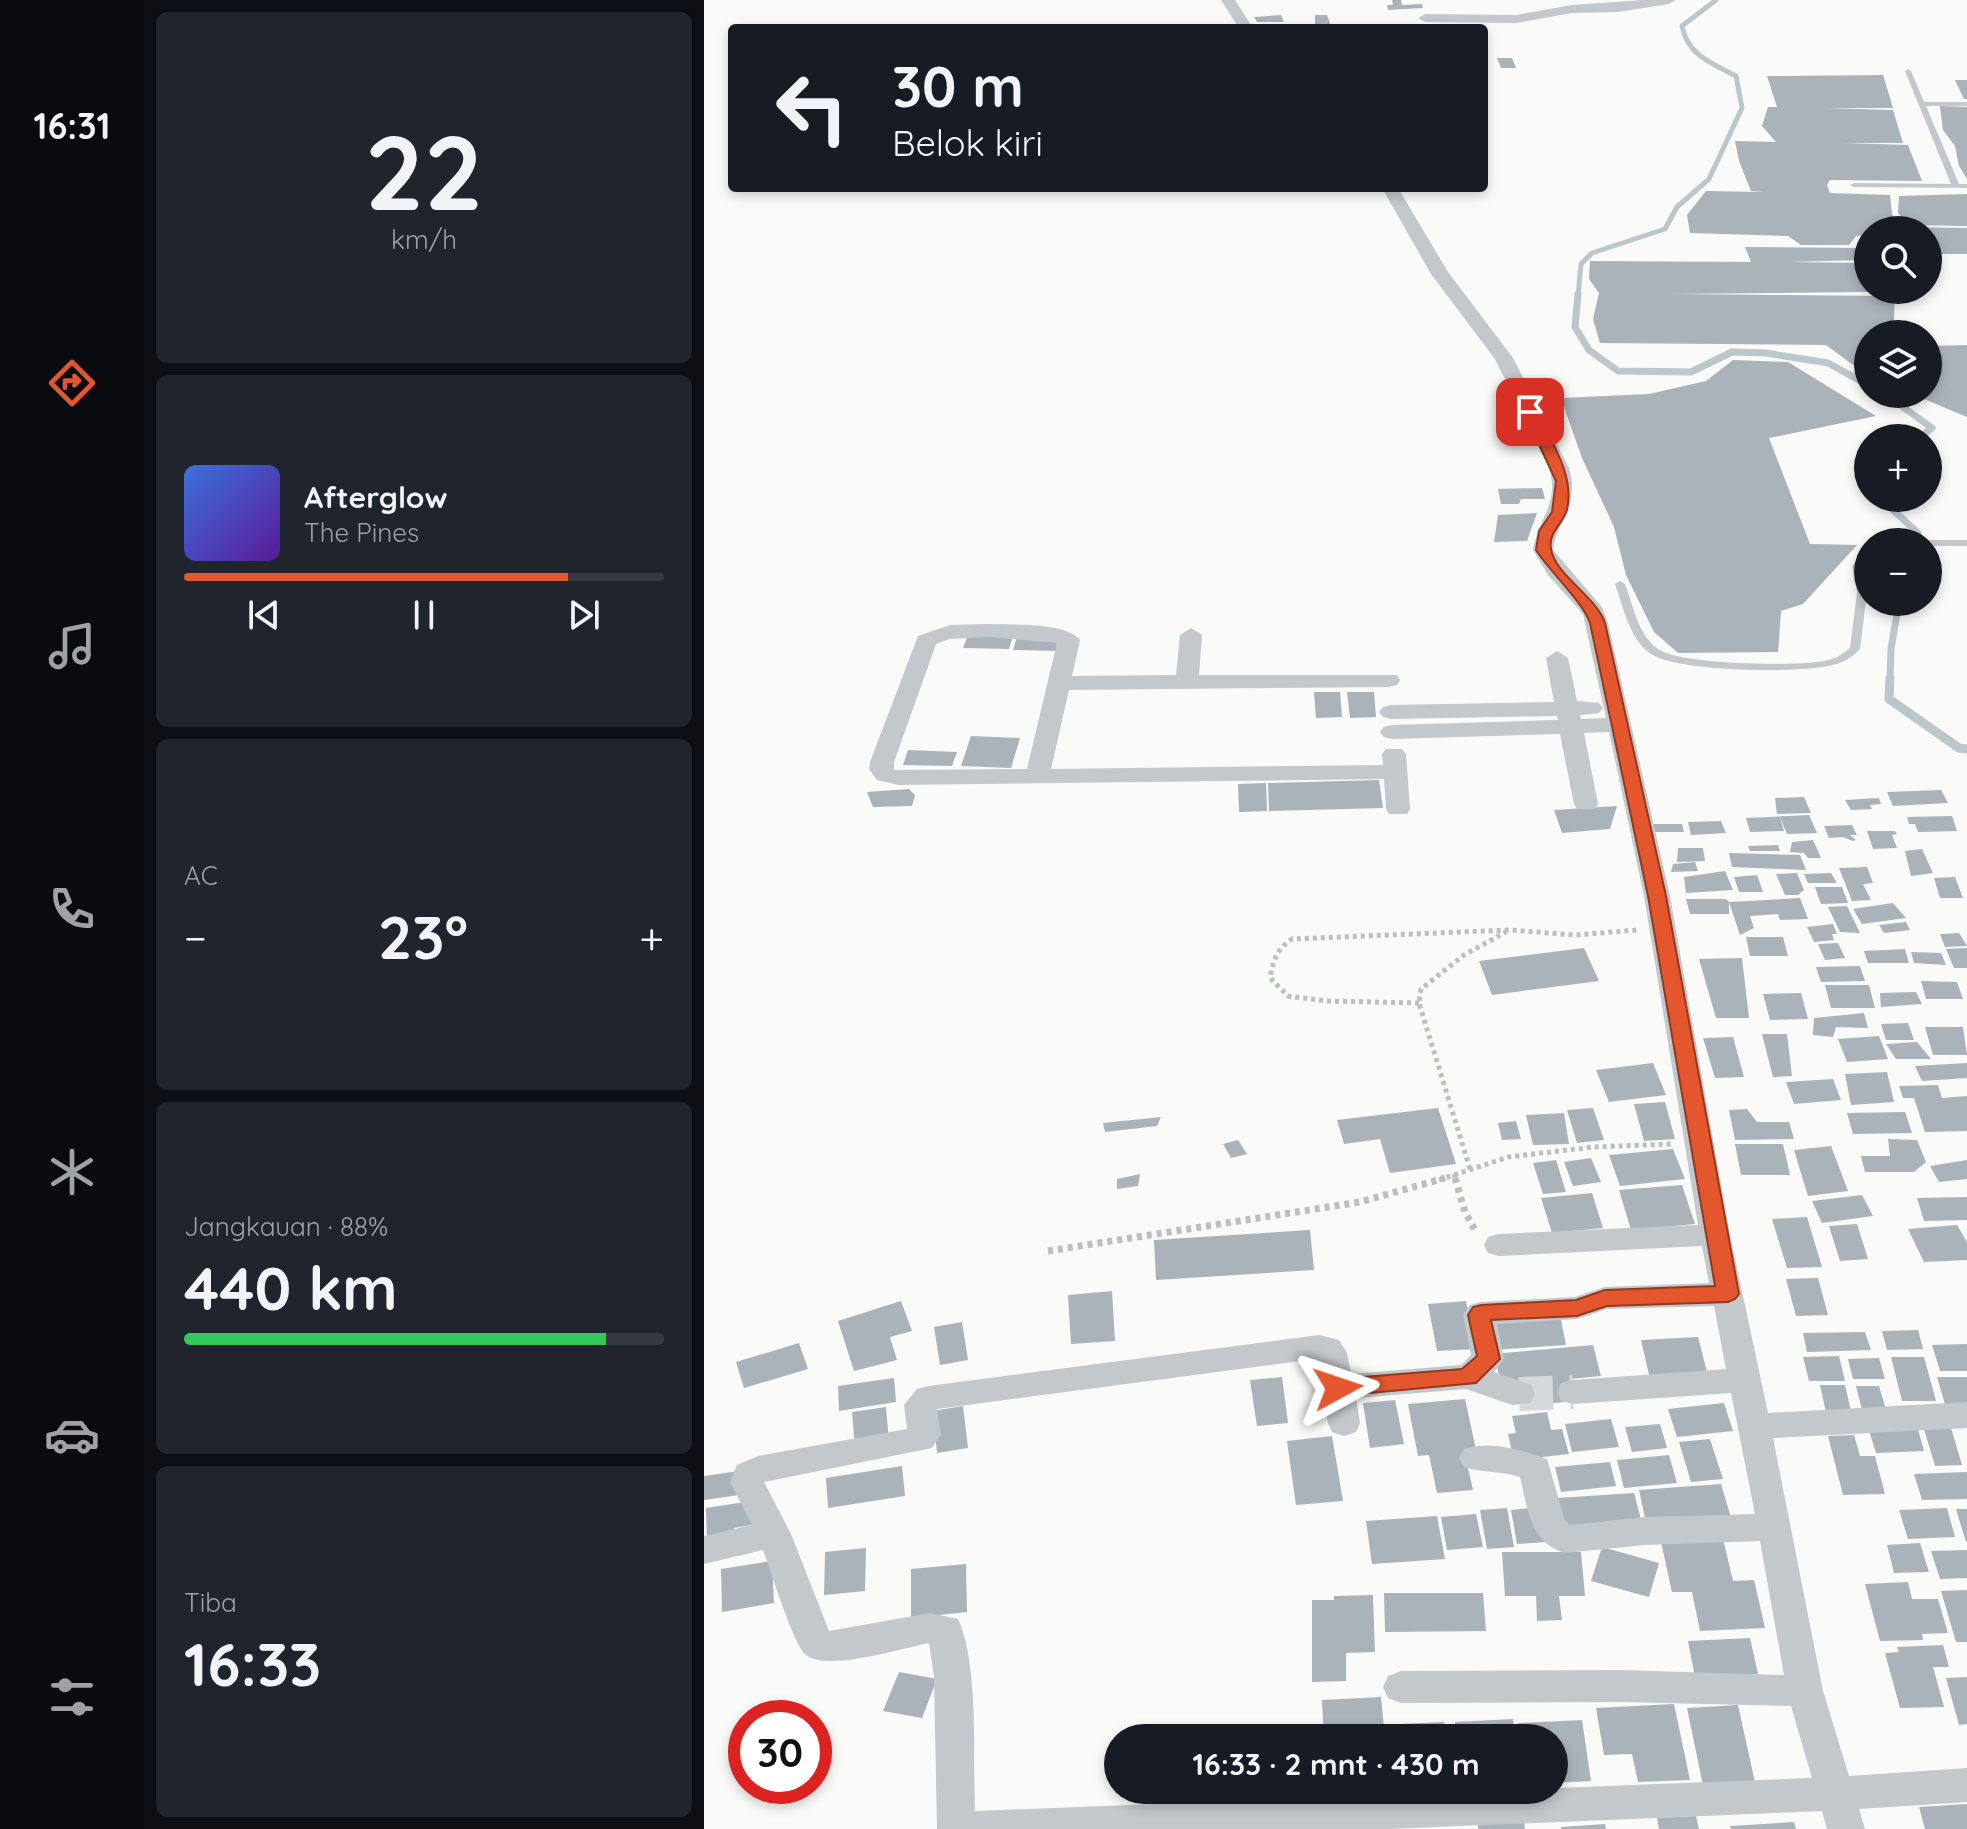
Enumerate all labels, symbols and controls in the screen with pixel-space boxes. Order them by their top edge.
text: 30 m [892,51,1024,121]
icon: left [760,56,864,160]
text: 16:31 [33,103,111,148]
text: 22 [365,106,483,236]
text: Belok kiri [892,120,1043,165]
map controls [1854,216,1942,616]
button: search [1854,216,1942,304]
text: km/h [391,223,457,256]
button: layers [1854,320,1942,408]
icon: directions [44,355,100,411]
pin [1496,378,1564,446]
icon: arrive [1508,390,1552,434]
button: + [1854,424,1942,512]
text: Afterglow [304,478,447,516]
text: The Pines [304,516,419,549]
button: − [1854,528,1942,616]
icon: previous [242,593,286,637]
icon: pause [402,593,446,637]
icon: next [562,593,606,637]
icon: music [44,618,100,674]
text: AC [184,859,218,892]
icon: phone [44,881,100,937]
text: 23° [378,899,468,974]
text: − [184,910,207,965]
text: + [639,910,664,965]
icon: climate [44,1144,100,1200]
text: Jangkauan · 88% [184,1210,388,1243]
text: 440 km [184,1250,398,1325]
position arrow [1296,1346,1380,1430]
icon: car [44,1407,100,1463]
text: Tiba [184,1586,237,1619]
text: 16:33 [184,1626,321,1701]
icon: filters [44,1669,100,1725]
speed limit sign: 30 [728,1700,832,1804]
text: 16:33 · 2 mnt · 430 m [1192,1745,1480,1783]

